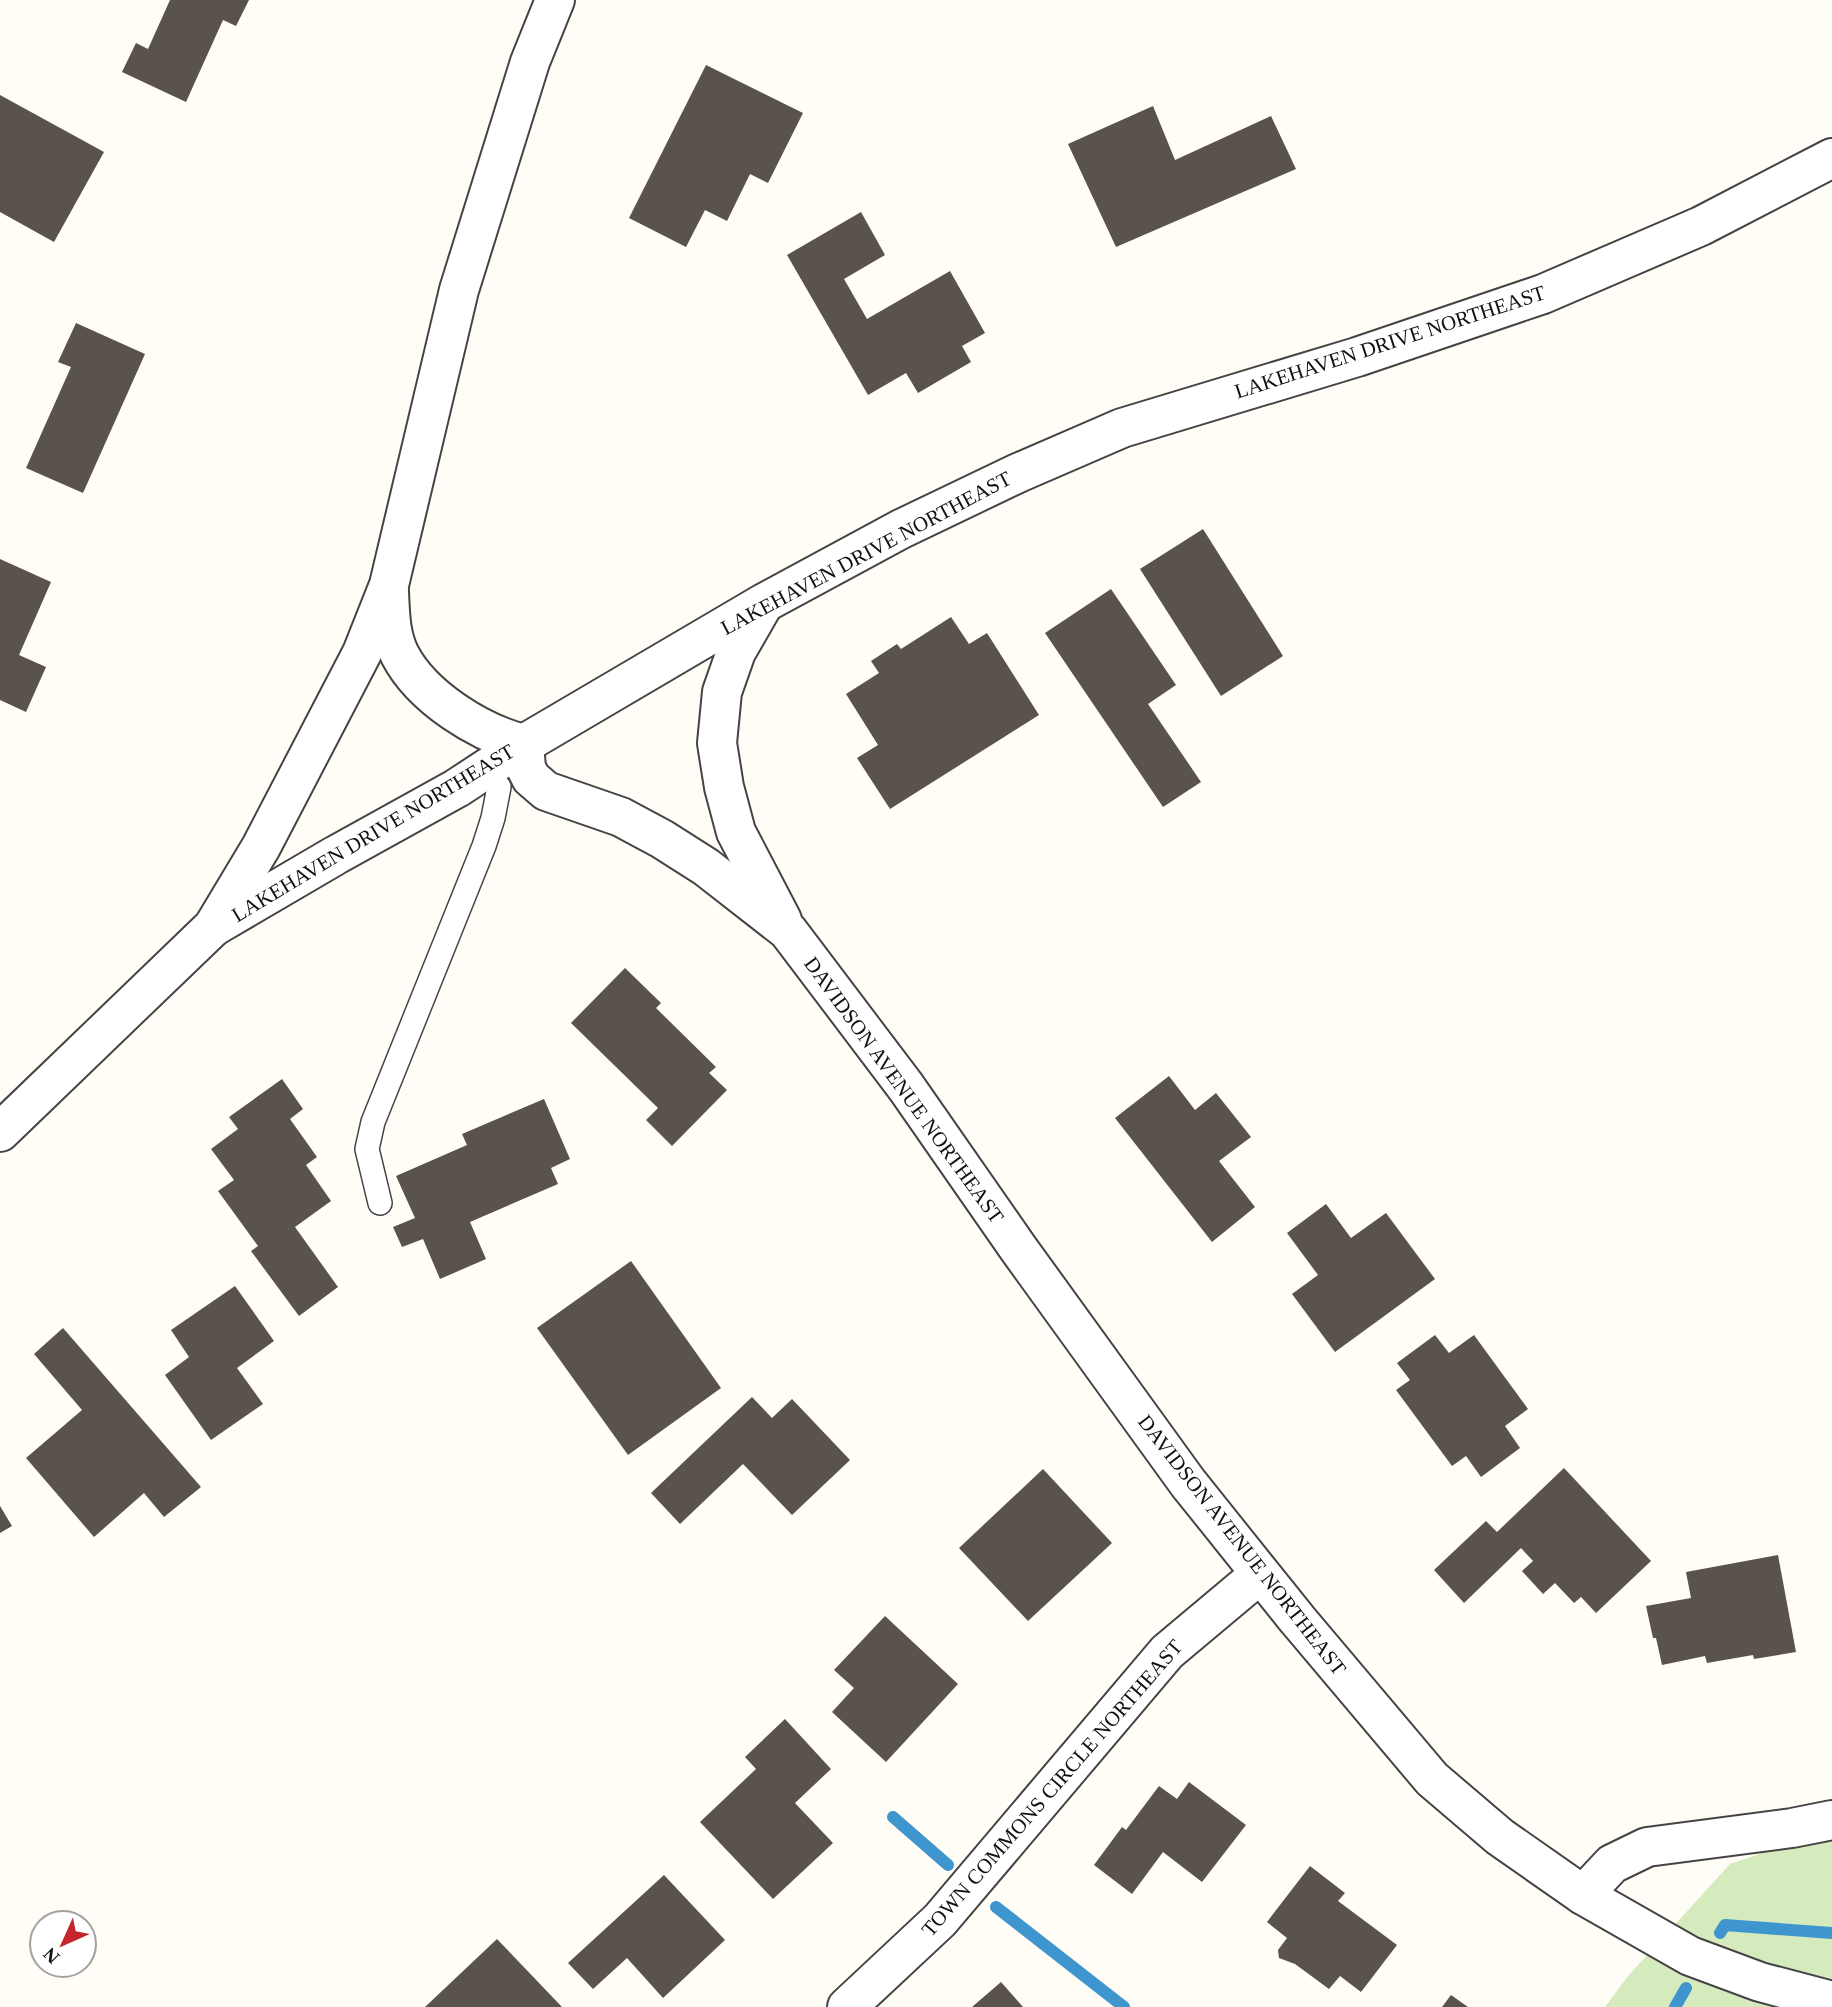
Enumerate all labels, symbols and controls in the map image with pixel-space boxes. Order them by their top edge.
street label: LAKEHAVEN DRIVE NORTHEAST [1232,280,1548,404]
street label: LAKEHAVEN DRIVE NORTHEAST [717,466,1015,640]
street label: LAKEHAVEN DRIVE NORTHEAST [228,739,519,927]
street label: DAVIDSON AVENUE NORTHEAST [799,952,1009,1228]
street label: DAVIDSON AVENUE NORTHEAST [1133,1410,1351,1680]
street label: TOWN COMMONS CIRCLE NORTHEAST [917,1635,1187,1941]
north arrow [28,1909,98,1979]
text: N [39,1943,64,1968]

